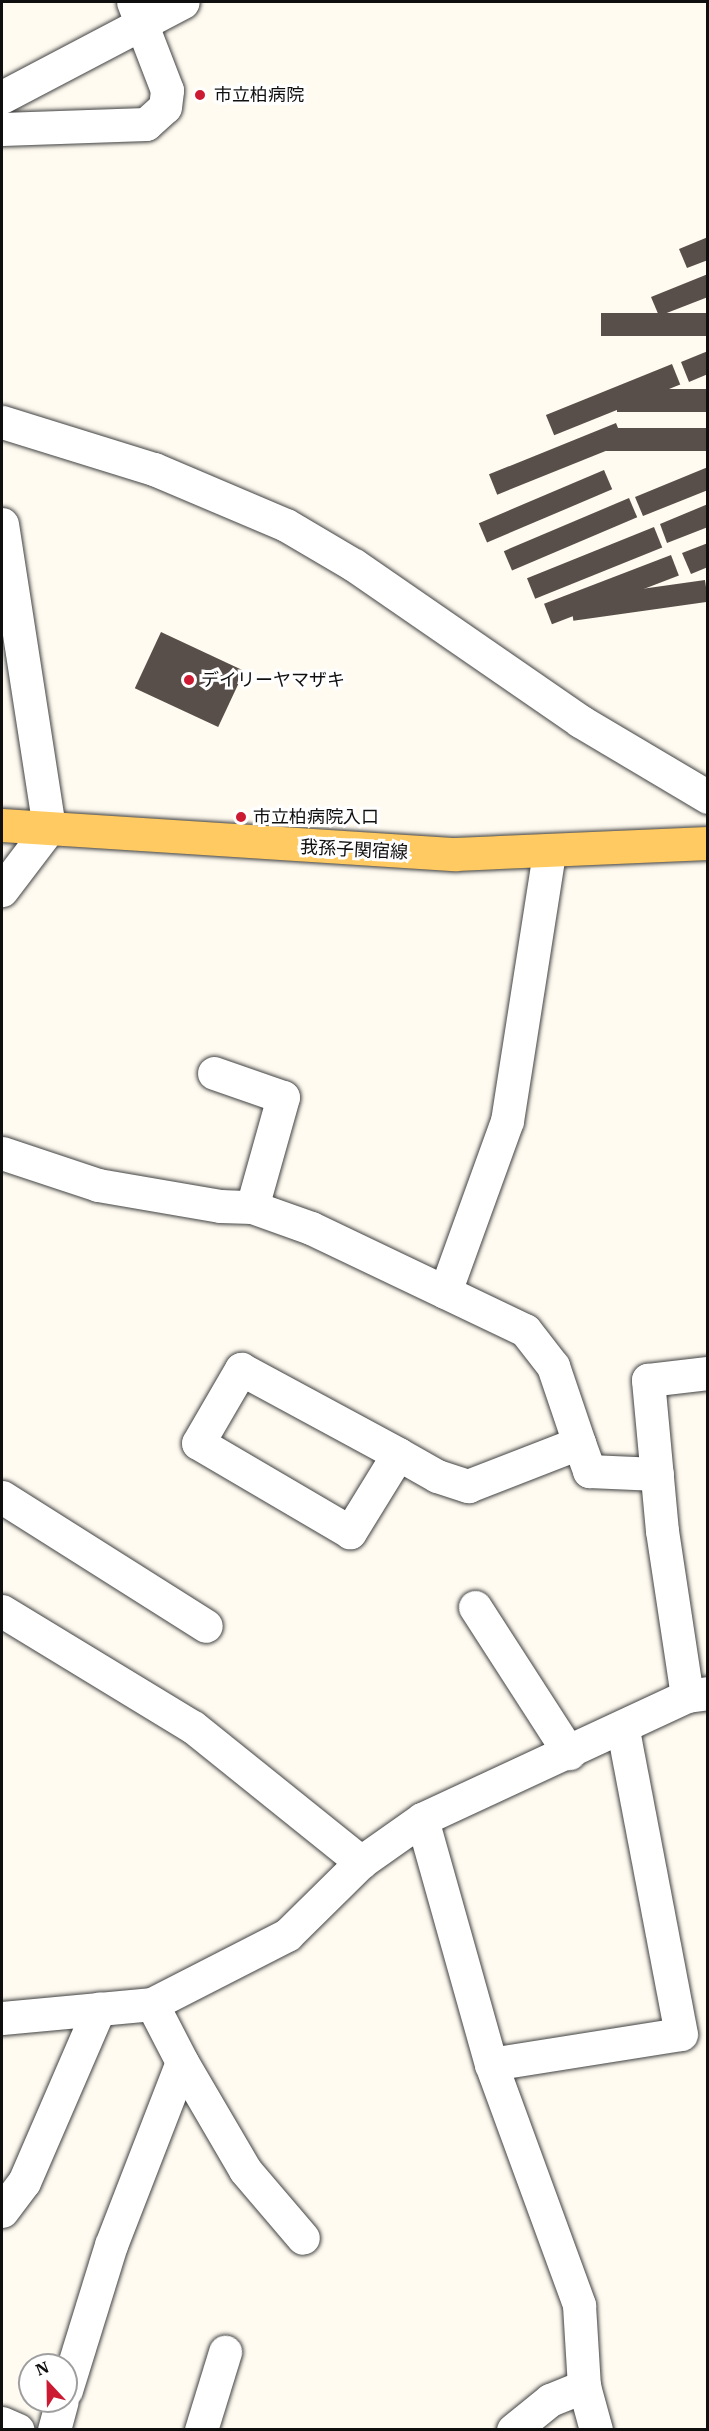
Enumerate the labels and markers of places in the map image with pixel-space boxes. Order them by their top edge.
place label: 市立柏病院 [214,84,304,106]
marker: 市立柏病院 [191,86,209,104]
place label: デイリーヤマザキ [201,669,345,691]
marker: デイリーヤマザキ [182,673,196,687]
place label: 市立柏病院入口 [253,806,379,828]
marker: 市立柏病院入口 [234,810,248,824]

